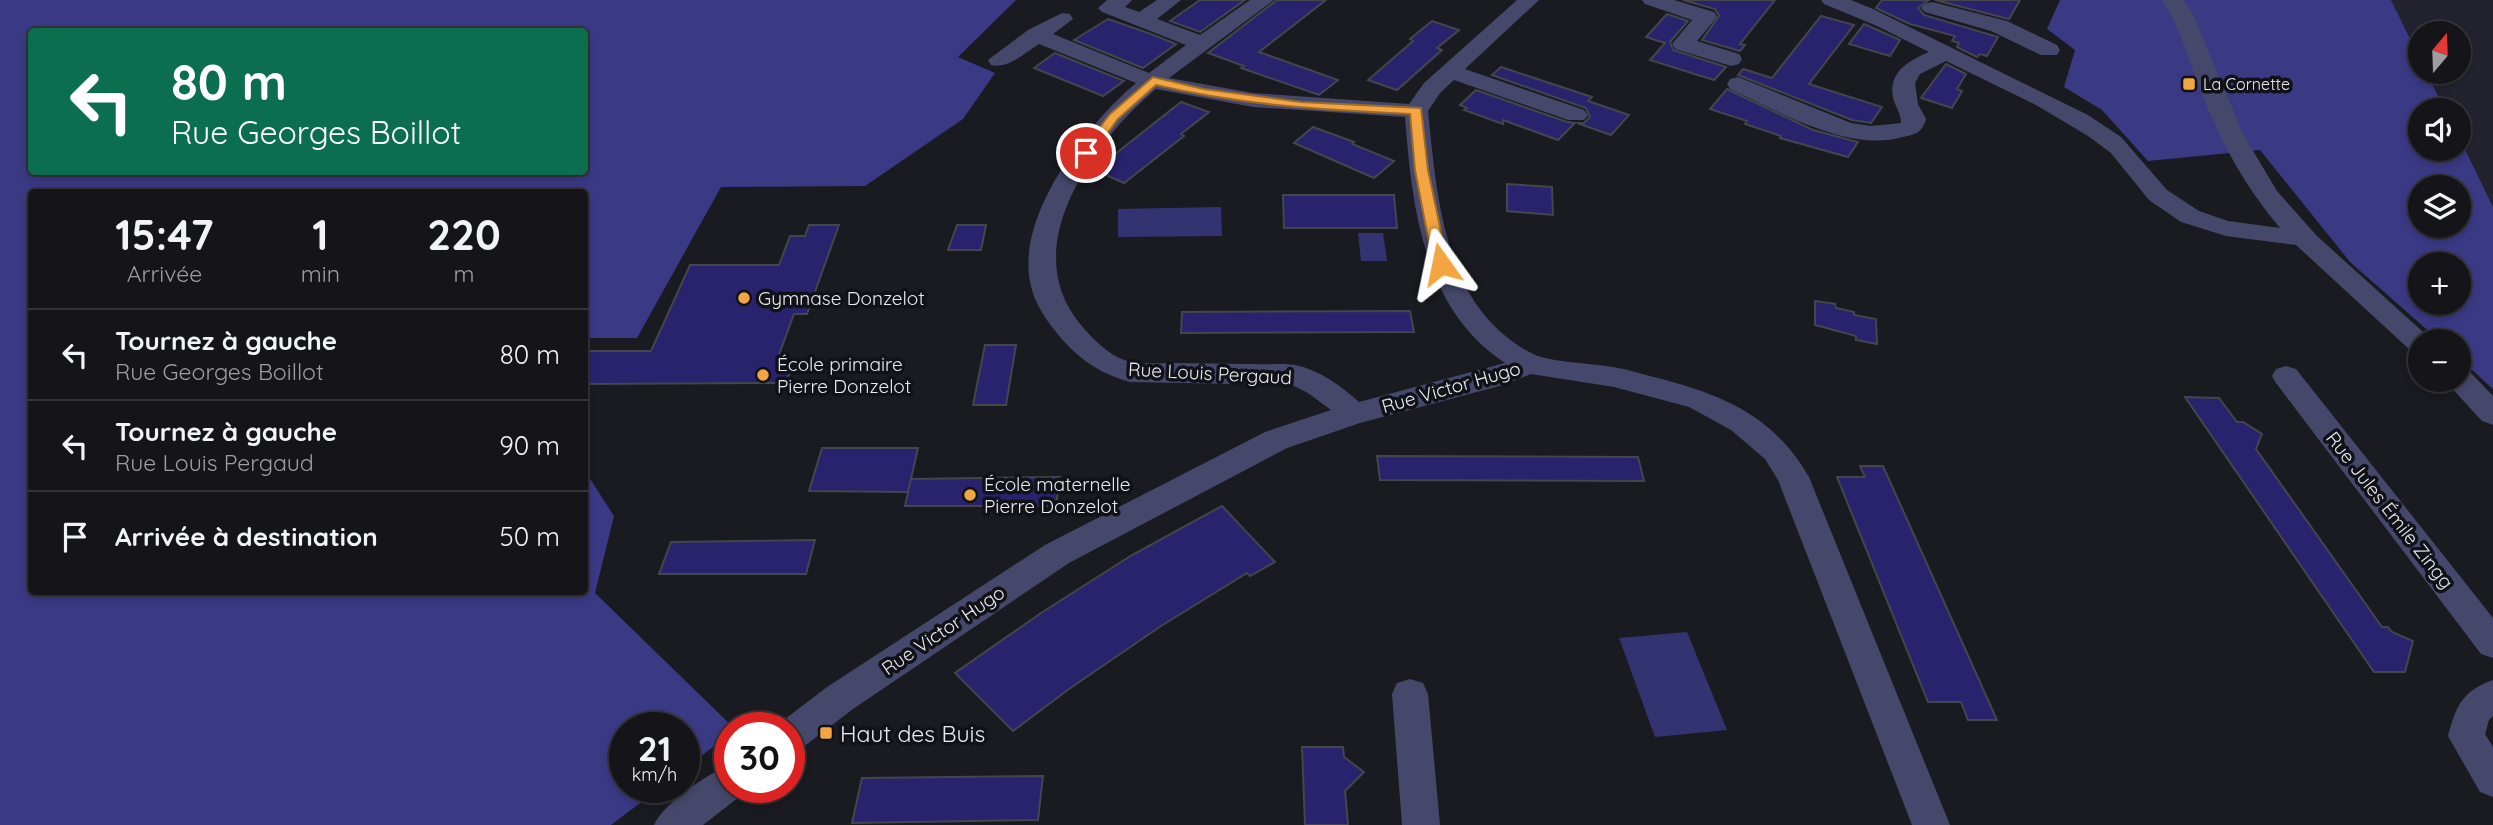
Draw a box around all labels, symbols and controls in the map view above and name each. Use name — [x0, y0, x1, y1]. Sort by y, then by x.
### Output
north arrow — [2408, 21, 2471, 84]
map controls — [2408, 21, 2471, 392]
text: 80 m — [171, 51, 287, 112]
icon: left — [56, 56, 147, 147]
place label: La Cornette — [2203, 74, 2290, 94]
marker: La Cornette — [2181, 76, 2197, 92]
button: sound — [2408, 98, 2471, 161]
text: Rue Georges Boillot — [171, 112, 461, 152]
pin — [1056, 123, 1116, 183]
icon: arrive — [1067, 134, 1105, 172]
button: layers — [2408, 175, 2471, 238]
text: 15:47 — [115, 208, 214, 261]
text: 1 — [312, 208, 329, 261]
text: 220 — [427, 208, 501, 261]
position arrow — [1404, 227, 1478, 301]
button: + — [2408, 252, 2471, 315]
text: Arrivée — [127, 259, 202, 288]
text: min — [301, 259, 340, 288]
text: m — [454, 259, 475, 288]
place label: Gymnase Donzelot — [758, 286, 925, 310]
marker: Gymnase Donzelot — [736, 290, 752, 306]
text: Tournez à gauche — [115, 324, 337, 357]
button: − — [2408, 329, 2471, 392]
icon: left — [56, 336, 94, 374]
text: 80 m — [500, 338, 560, 371]
place label: École primaire Pierre Donzelot — [777, 352, 911, 398]
street label: Rue Victor Hugo — [1379, 356, 1523, 418]
text: Rue Georges Boillot — [115, 357, 324, 386]
street label: Rue Louis Pergaud — [1127, 357, 1293, 389]
marker: École primaire Pierre Donzelot — [755, 367, 771, 383]
text: Tournez à gauche — [115, 415, 337, 448]
street label: Rue Jules Émile Zingg — [2321, 426, 2459, 594]
icon: left — [56, 427, 94, 465]
text: 90 m — [499, 429, 560, 462]
text: Rue Louis Pergaud — [115, 448, 314, 477]
place label: École maternelle Pierre Donzelot — [984, 472, 1130, 518]
marker: École maternelle Pierre Donzelot — [962, 487, 978, 503]
icon: arrive — [56, 518, 94, 556]
text: Arrivée à destination — [115, 520, 378, 553]
text: 50 m — [500, 520, 560, 553]
street label: Rue Victor Hugo — [877, 580, 1009, 680]
speed limit sign: 30 — [714, 712, 805, 803]
place label: Haut des Buis — [840, 719, 985, 748]
marker: Haut des Buis — [818, 725, 834, 741]
text: 21 — [638, 726, 671, 770]
text: km/h — [632, 763, 677, 786]

